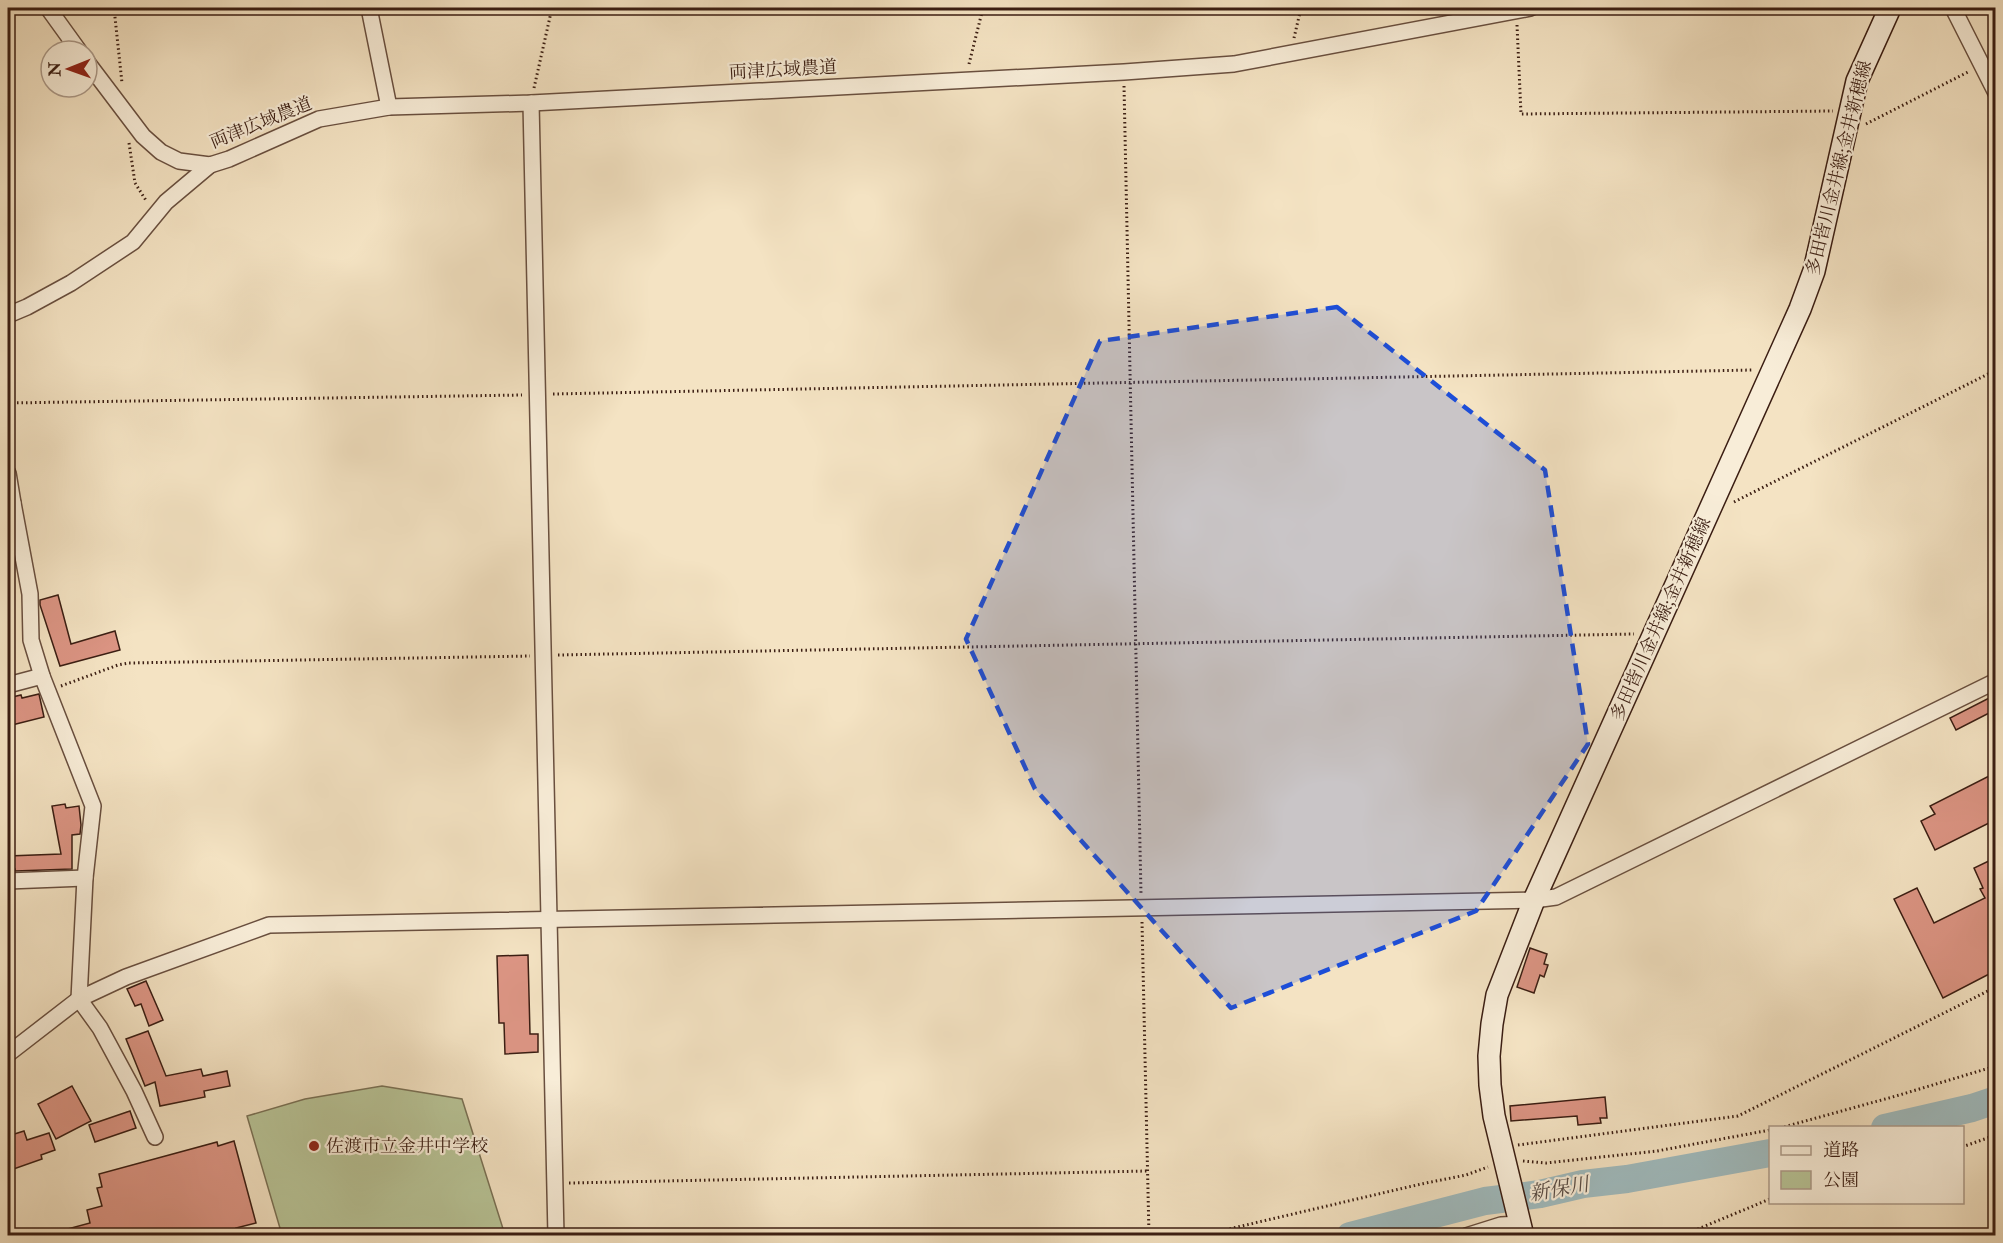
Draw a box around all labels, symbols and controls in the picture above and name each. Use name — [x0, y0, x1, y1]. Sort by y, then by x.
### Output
north arrow — [39, 39, 99, 99]
street label: 両津広域農道 — [728, 56, 838, 84]
street label: 多田皆川金井線;金井新穂線 — [1801, 58, 1877, 278]
text: N — [45, 61, 65, 78]
street label: 両津広域農道 — [207, 92, 315, 154]
street label: 多田皆川金井線;金井新穂線 — [1606, 514, 1716, 724]
legend — [1769, 1126, 1964, 1204]
place label: 佐渡市立金井中学校 — [326, 1135, 488, 1158]
marker: 佐渡市立金井中学校 — [307, 1139, 321, 1153]
text: 道路 — [1823, 1139, 1859, 1162]
text: 公園 — [1823, 1169, 1859, 1192]
water label: 新保川 — [1527, 1171, 1593, 1207]

